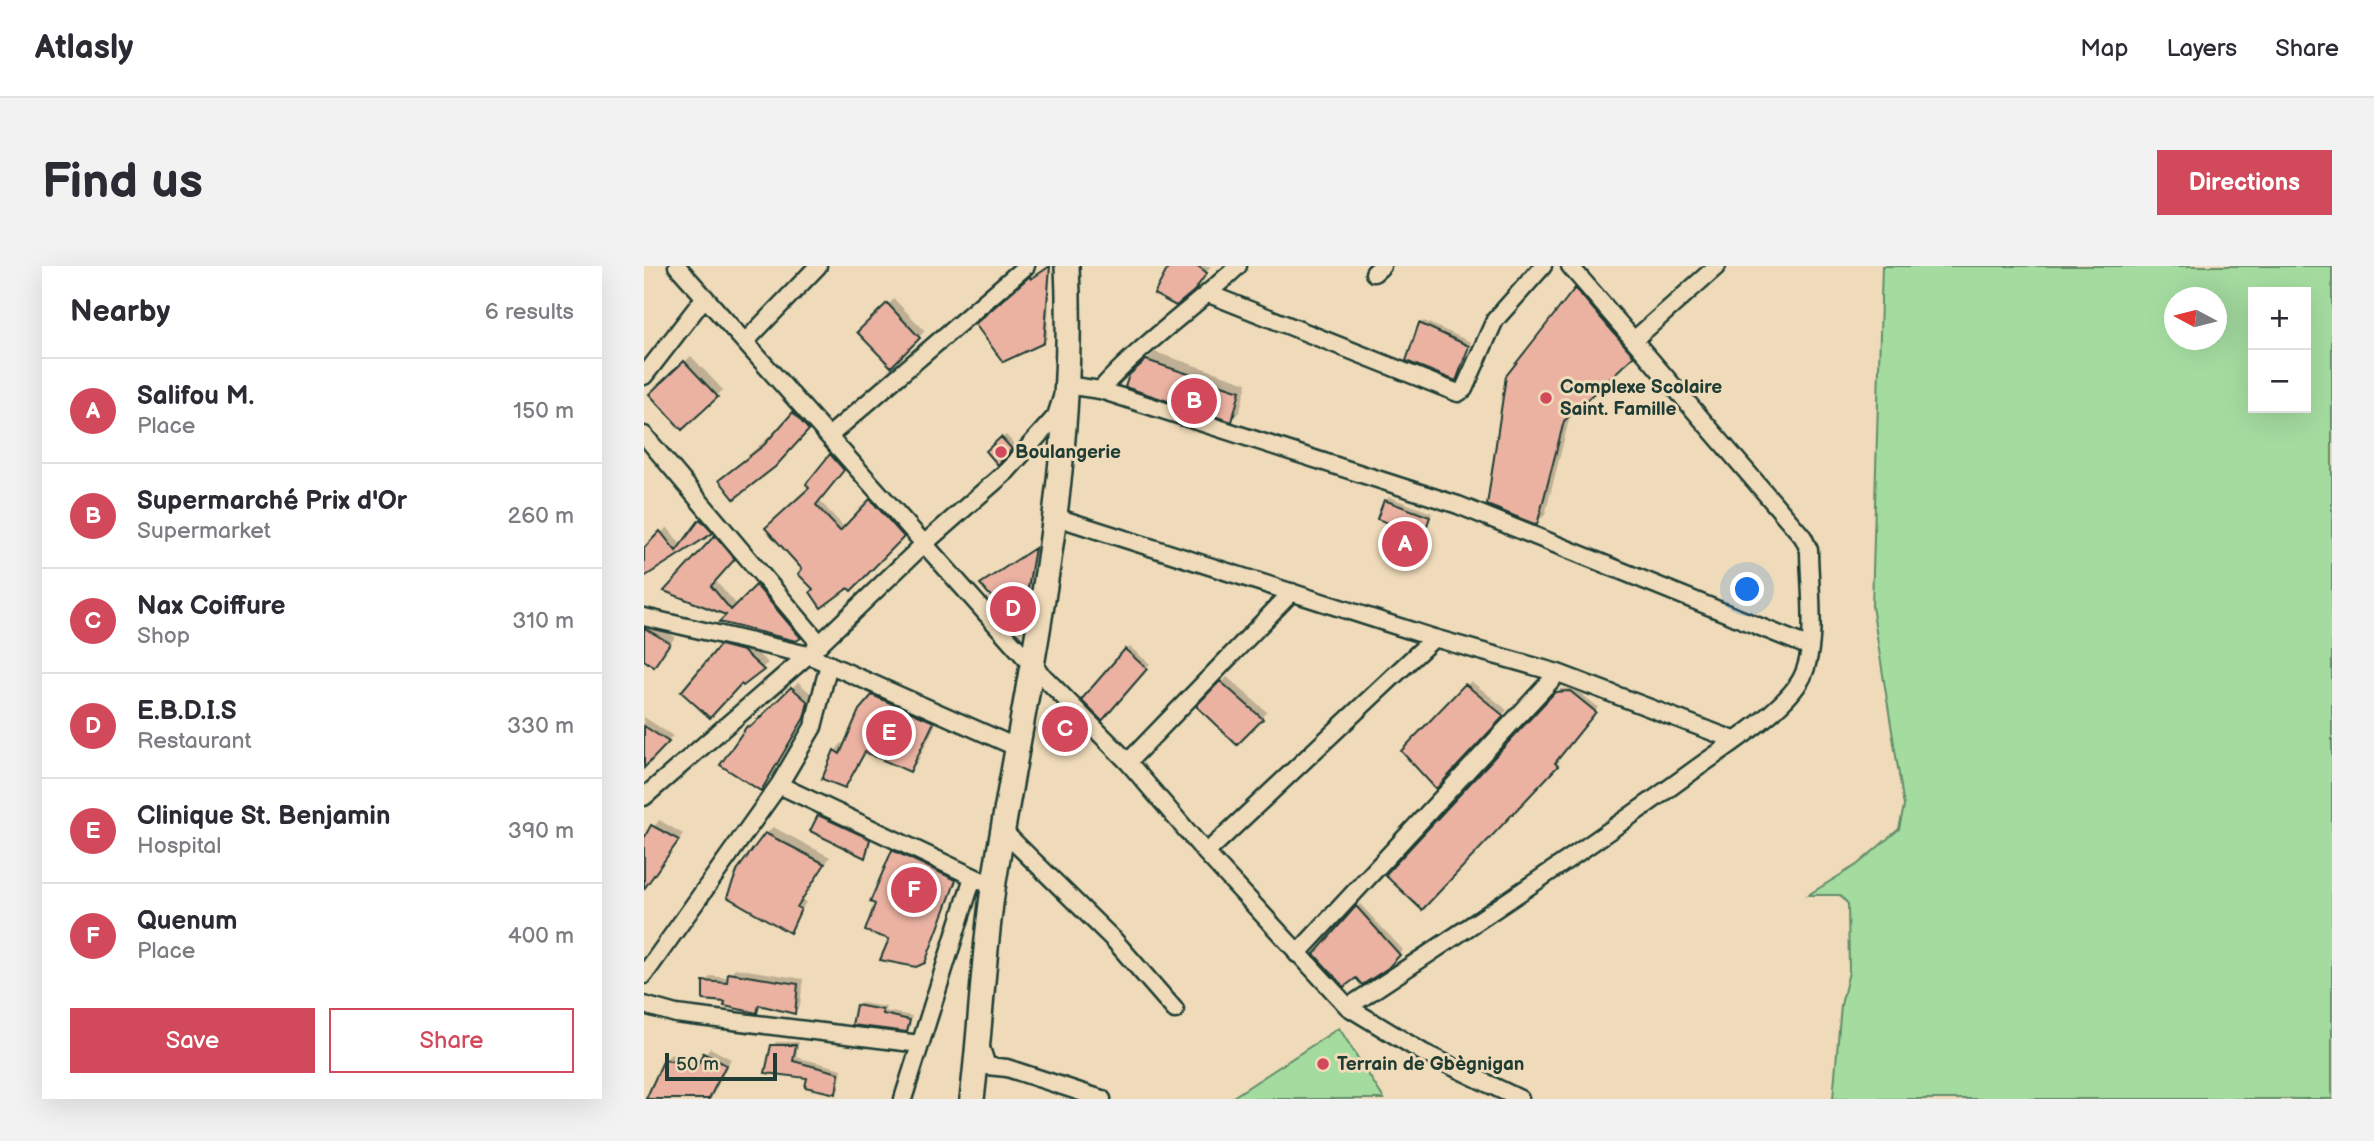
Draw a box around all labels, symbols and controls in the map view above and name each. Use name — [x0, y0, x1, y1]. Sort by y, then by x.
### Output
text: Atlasly — [35, 28, 133, 68]
text: Map — [2080, 34, 2128, 63]
text: Layers — [2166, 34, 2237, 63]
text: Share — [2275, 34, 2339, 63]
button: Directions — [2157, 150, 2332, 215]
text: Find us — [42, 153, 203, 212]
north arrow — [2164, 287, 2227, 350]
map controls — [2248, 287, 2311, 413]
button: + — [2248, 287, 2311, 350]
text: Nearby — [70, 294, 170, 330]
text: 6 results — [485, 298, 574, 326]
button: − — [2248, 350, 2311, 413]
pin: B — [1171, 375, 1217, 427]
place label: Complexe Scolaire Saint. Famille — [1560, 376, 1722, 421]
text: Salifou M. — [137, 381, 254, 412]
marker: Complexe Scolaire Saint. Famille — [1538, 390, 1554, 406]
text: A — [86, 397, 100, 425]
text: 150 m — [513, 397, 574, 425]
text: Place — [137, 412, 195, 440]
place label: Boulangerie — [1015, 441, 1121, 464]
marker: Boulangerie — [993, 444, 1009, 460]
text: Supermarché Prix d'Or — [137, 486, 407, 517]
text: B — [85, 502, 101, 530]
text: 260 m — [508, 502, 574, 530]
text: Supermarket — [137, 517, 271, 545]
pin: A — [1382, 518, 1428, 570]
your location — [1730, 572, 1764, 606]
pin: D — [990, 583, 1036, 635]
text: Nax Coiffure — [137, 591, 285, 622]
text: C — [85, 607, 101, 635]
text: 310 m — [512, 607, 574, 635]
text: Shop — [137, 622, 190, 650]
text: E.B.D.I.S — [137, 696, 237, 727]
pin: C — [1042, 703, 1088, 755]
pin: E — [866, 707, 912, 759]
text: D — [85, 712, 101, 740]
text: 330 m — [507, 712, 574, 740]
text: Restaurant — [137, 727, 251, 755]
text: Clinique St. Benjamin — [137, 801, 390, 832]
text: E — [86, 817, 100, 845]
text: 390 m — [508, 817, 574, 845]
text: Hospital — [137, 832, 222, 860]
pin: F — [891, 864, 937, 916]
text: Quenum — [137, 906, 237, 937]
text: F — [86, 922, 100, 950]
text: 400 m — [508, 922, 574, 950]
text: Place — [137, 937, 195, 965]
button: Save — [70, 1008, 315, 1073]
button: Share — [329, 1008, 574, 1073]
scale bar — [665, 1050, 777, 1082]
text: 50 m — [676, 1053, 719, 1076]
place label: Terrain de Gbègnigan — [1337, 1053, 1524, 1076]
marker: Terrain de Gbègnigan — [1315, 1056, 1331, 1072]

